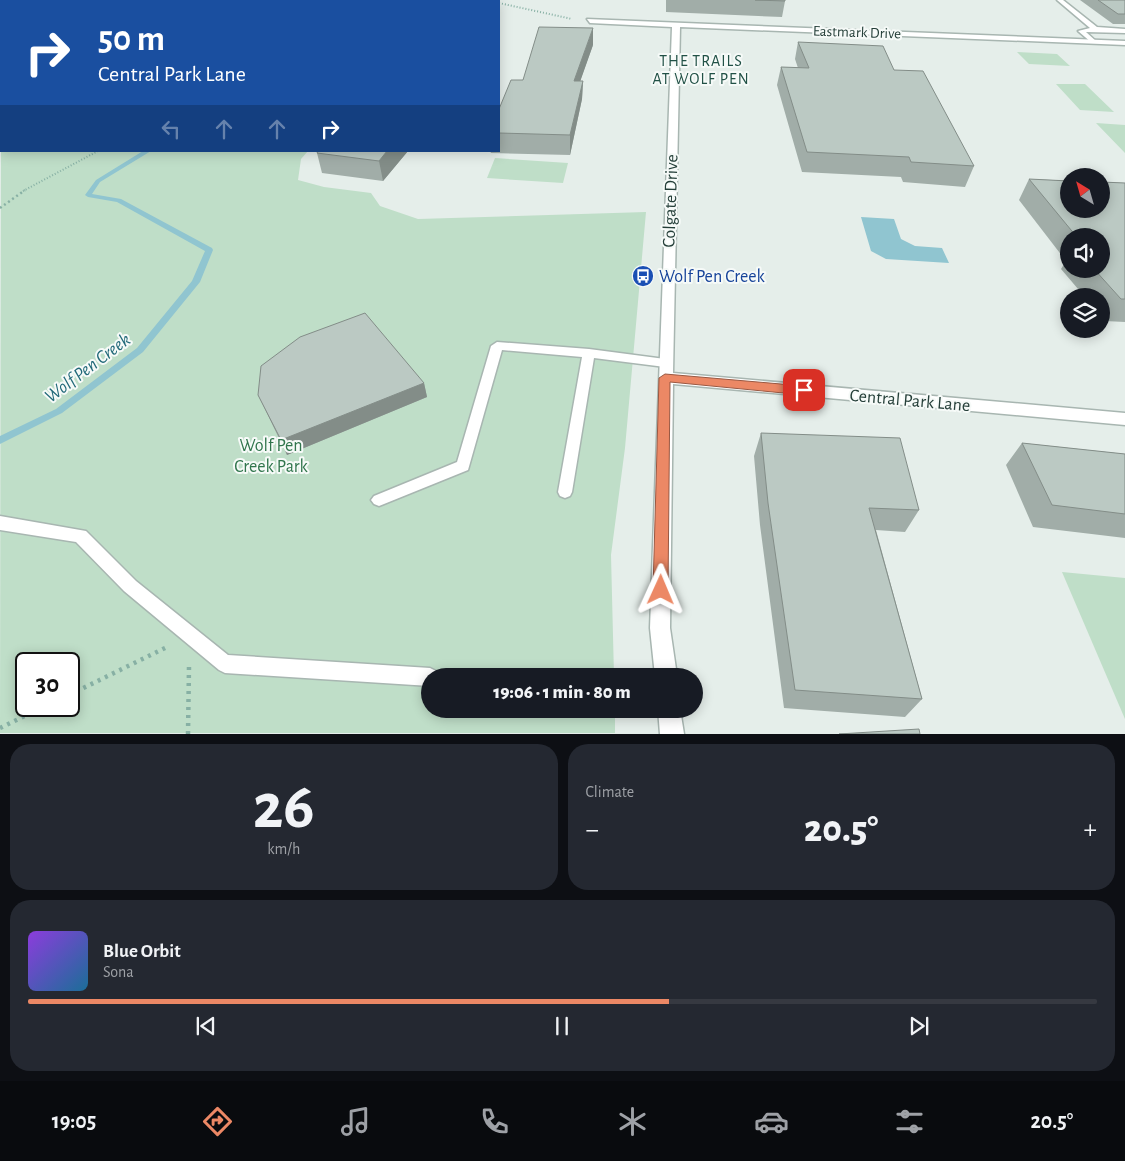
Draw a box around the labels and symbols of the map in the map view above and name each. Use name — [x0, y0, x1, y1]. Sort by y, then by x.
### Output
street label: Eastmark Drive — [813, 23, 901, 42]
district label: THE TRAILS AT WOLF PEN — [652, 53, 750, 87]
street label: Colgate Drive — [660, 154, 682, 248]
north arrow — [1060, 168, 1110, 218]
bus stop icon: Wolf Pen Creek — [631, 264, 655, 288]
place label: Wolf Pen Creek — [659, 268, 766, 286]
water label: Wolf Pen Creek — [42, 330, 134, 406]
pin — [783, 369, 825, 411]
street label: Central Park Lane — [849, 387, 971, 415]
park label: Wolf Pen Creek Park — [234, 437, 309, 476]
position arrow — [634, 563, 686, 615]
speed limit sign: 30 — [15, 652, 80, 717]

